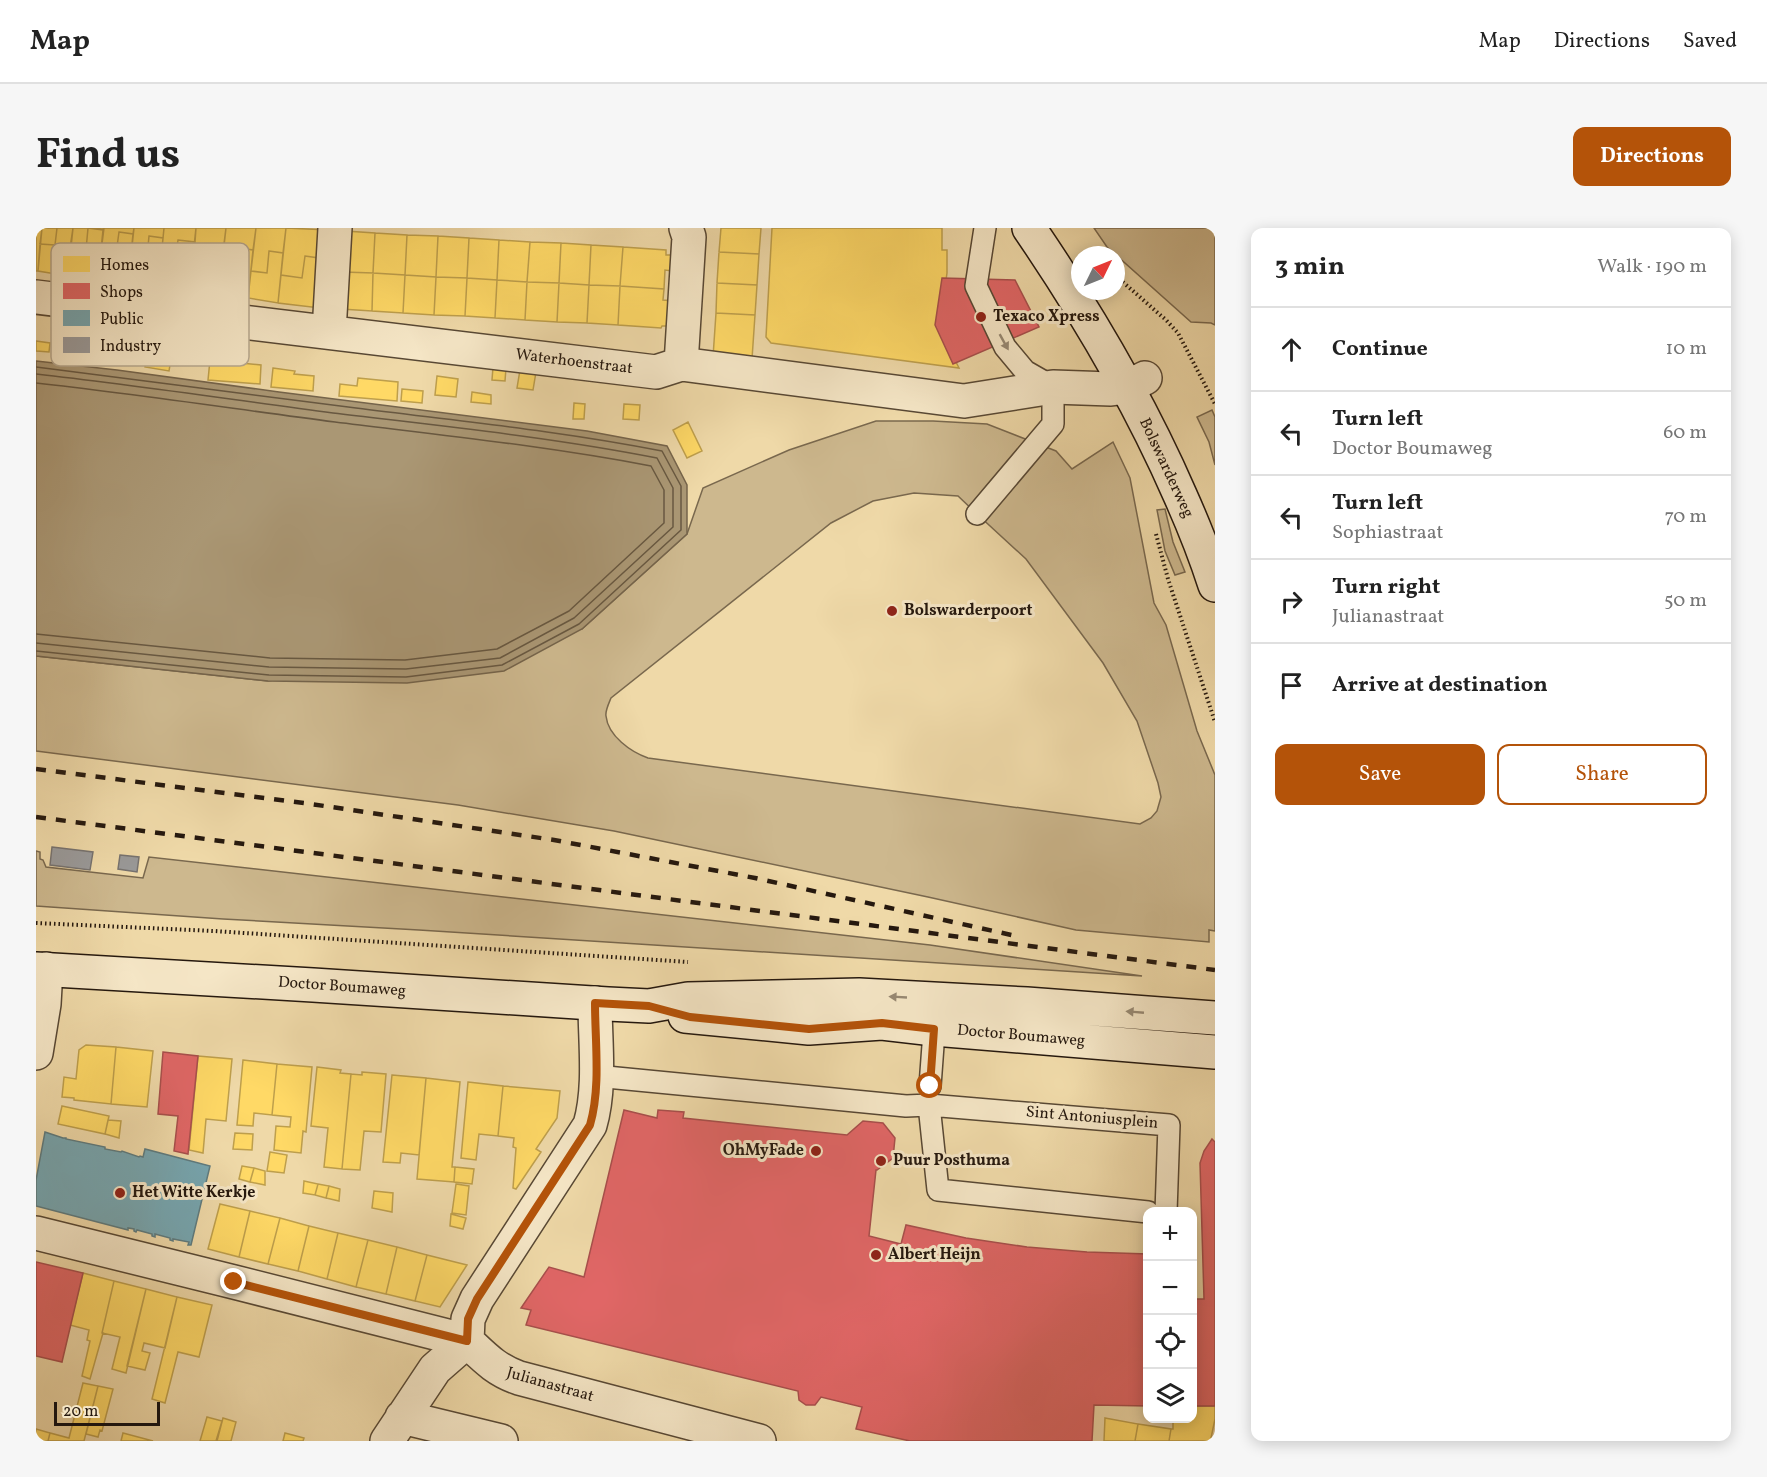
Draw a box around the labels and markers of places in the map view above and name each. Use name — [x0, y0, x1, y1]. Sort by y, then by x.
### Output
place label: Texaco Xpress — [993, 306, 1100, 328]
marker: Texaco Xpress — [974, 310, 988, 324]
place label: Bolswarderpoort — [904, 600, 1032, 622]
marker: Bolswarderpoort — [885, 604, 899, 618]
place label: OhMyFade — [723, 1140, 804, 1162]
marker: OhMyFade — [809, 1144, 823, 1158]
place label: Puur Posthuma — [893, 1150, 1010, 1172]
marker: Puur Posthuma — [874, 1154, 888, 1168]
place label: Het Witte Kerkje — [132, 1182, 256, 1204]
marker: Het Witte Kerkje — [113, 1186, 127, 1200]
place label: Albert Heijn — [888, 1244, 981, 1266]
marker: Albert Heijn — [869, 1248, 883, 1262]

